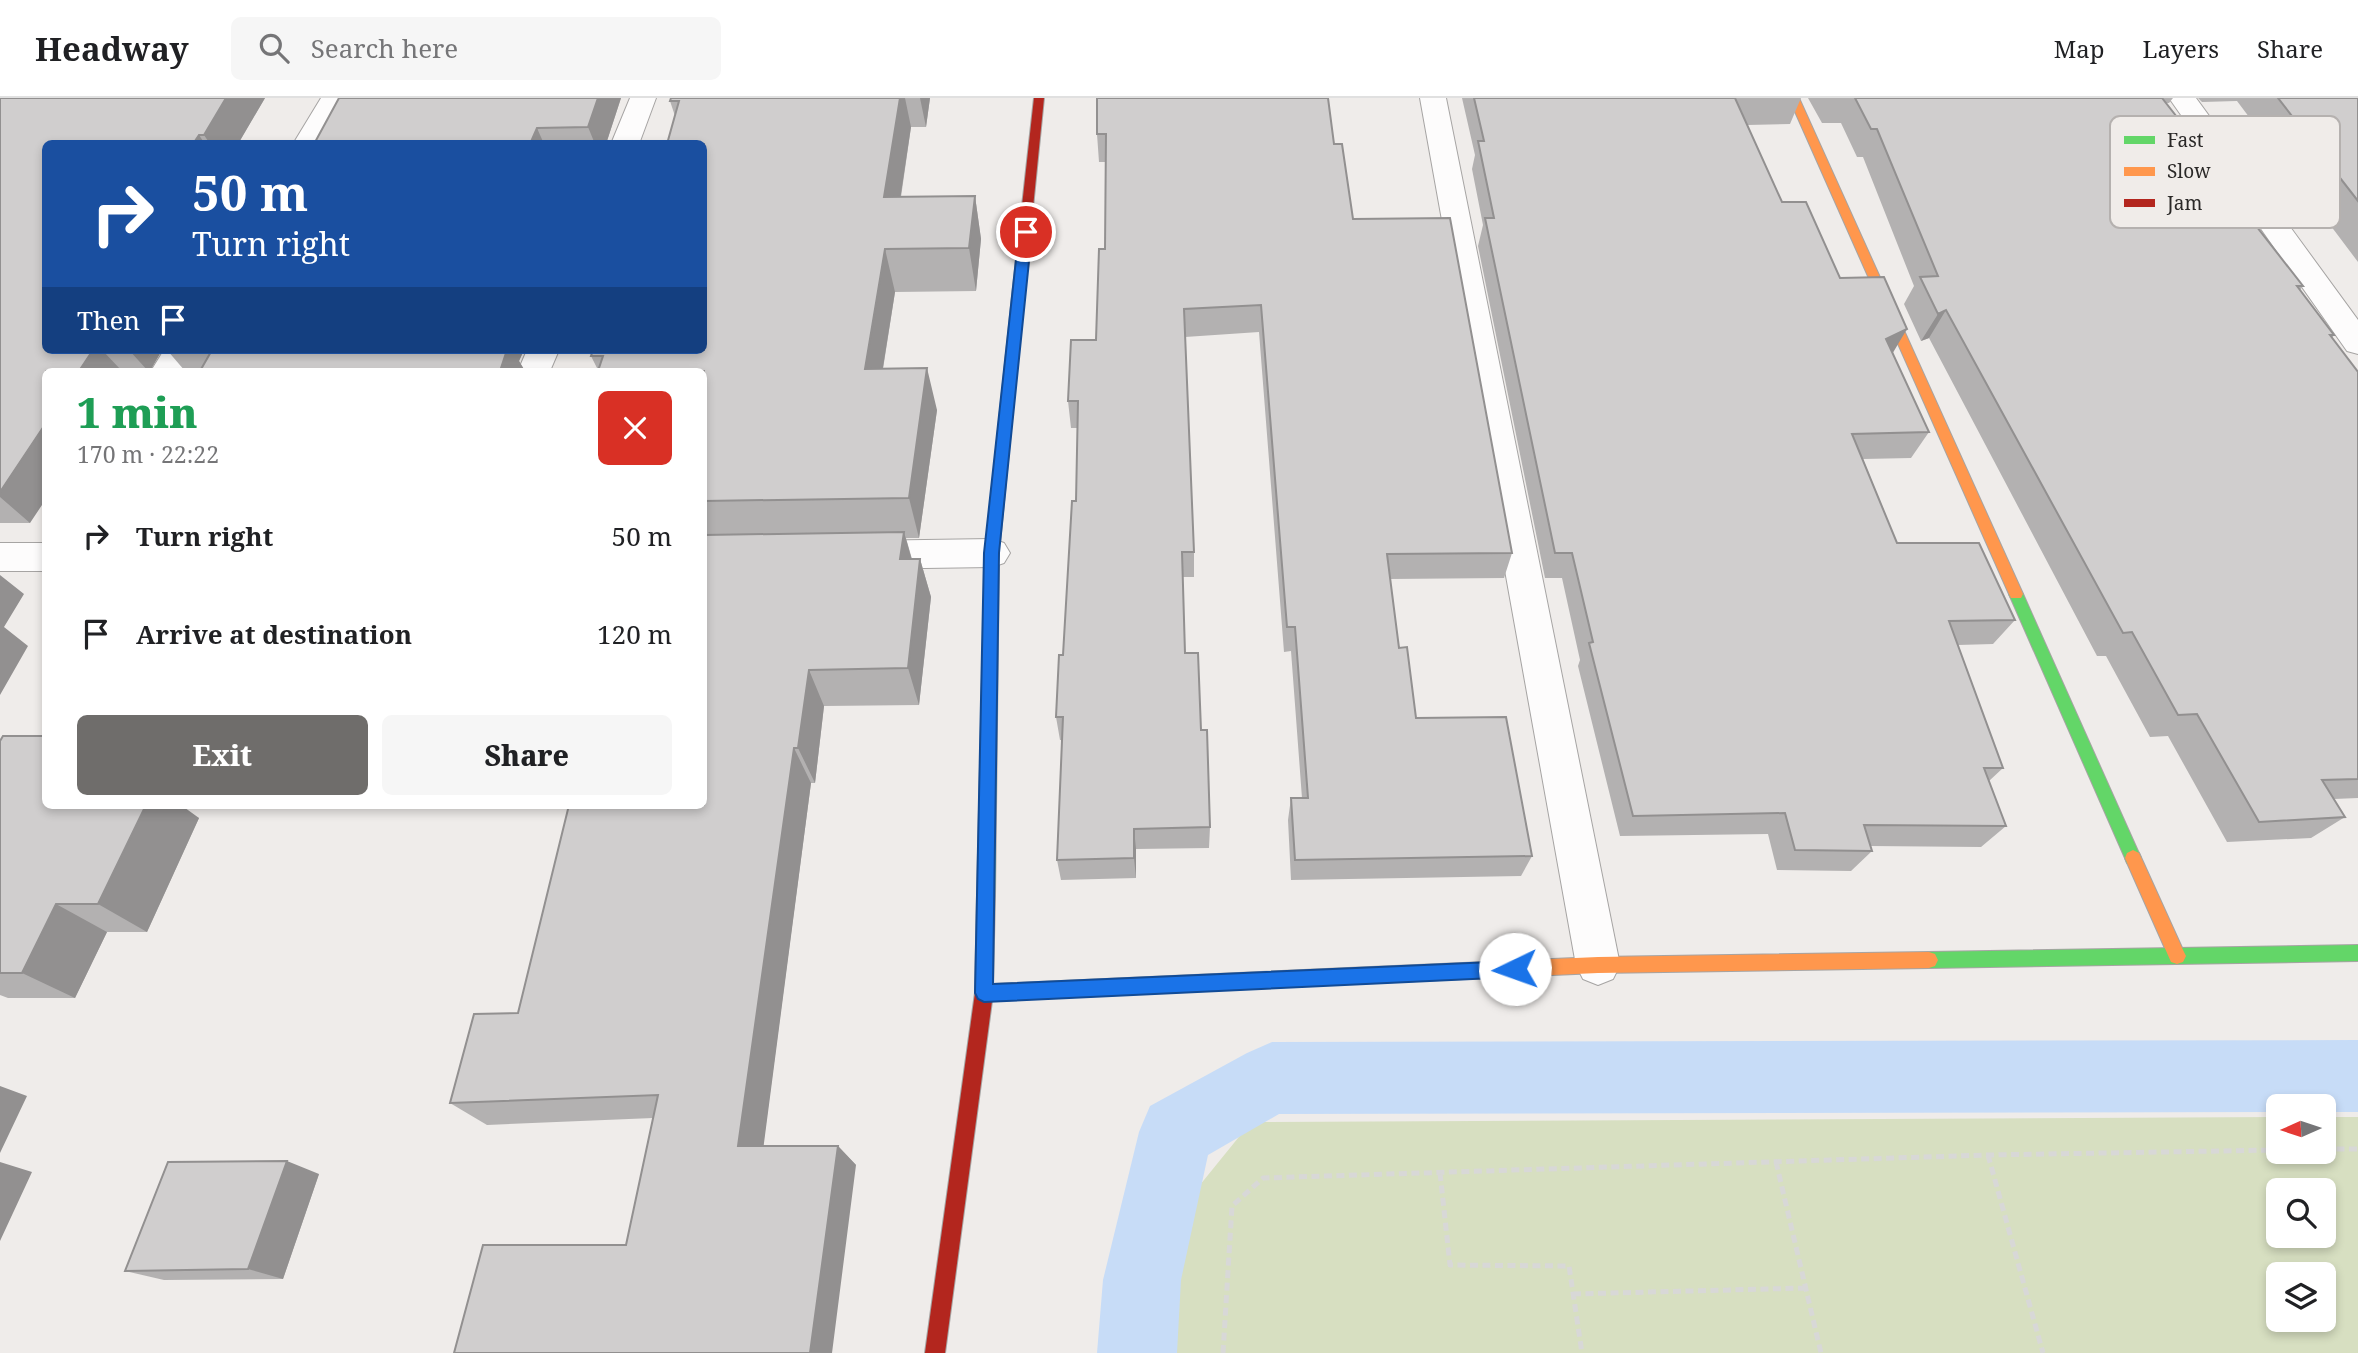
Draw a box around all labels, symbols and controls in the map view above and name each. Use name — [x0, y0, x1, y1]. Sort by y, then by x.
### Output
search box — [231, 17, 721, 80]
text: Headway — [35, 26, 189, 71]
icon: search — [255, 29, 293, 67]
text: Search here — [311, 30, 458, 66]
text: Map — [2054, 32, 2105, 65]
text: Layers — [2143, 32, 2219, 65]
text: Share — [2257, 32, 2323, 65]
legend — [2110, 116, 2340, 228]
text: Fast — [2167, 127, 2204, 153]
text: Slow — [2167, 158, 2211, 184]
text: 50 m — [192, 159, 308, 225]
icon: right — [77, 168, 168, 259]
text: Jam — [2166, 190, 2202, 216]
pin — [996, 202, 1056, 262]
icon: arrive — [1007, 213, 1045, 251]
text: Turn right — [192, 222, 350, 265]
icon: arrive — [154, 301, 192, 339]
text: Then — [77, 302, 140, 338]
text: 1 min — [77, 383, 198, 440]
button: close — [598, 391, 672, 465]
text: 170 m · 22:22 — [77, 438, 219, 470]
icon: right — [77, 517, 115, 555]
text: Turn right — [136, 518, 273, 554]
text: 50 m — [612, 518, 672, 554]
icon: arrive — [77, 615, 115, 653]
text: Arrive at destination — [136, 616, 412, 652]
text: 120 m — [597, 616, 672, 652]
button: Exit — [77, 715, 368, 795]
button: Share — [382, 715, 672, 795]
position arrow — [1478, 932, 1552, 1006]
north arrow — [2266, 1094, 2336, 1164]
map controls — [2266, 1094, 2336, 1332]
button: search — [2266, 1178, 2336, 1248]
button: layers — [2266, 1262, 2336, 1332]

